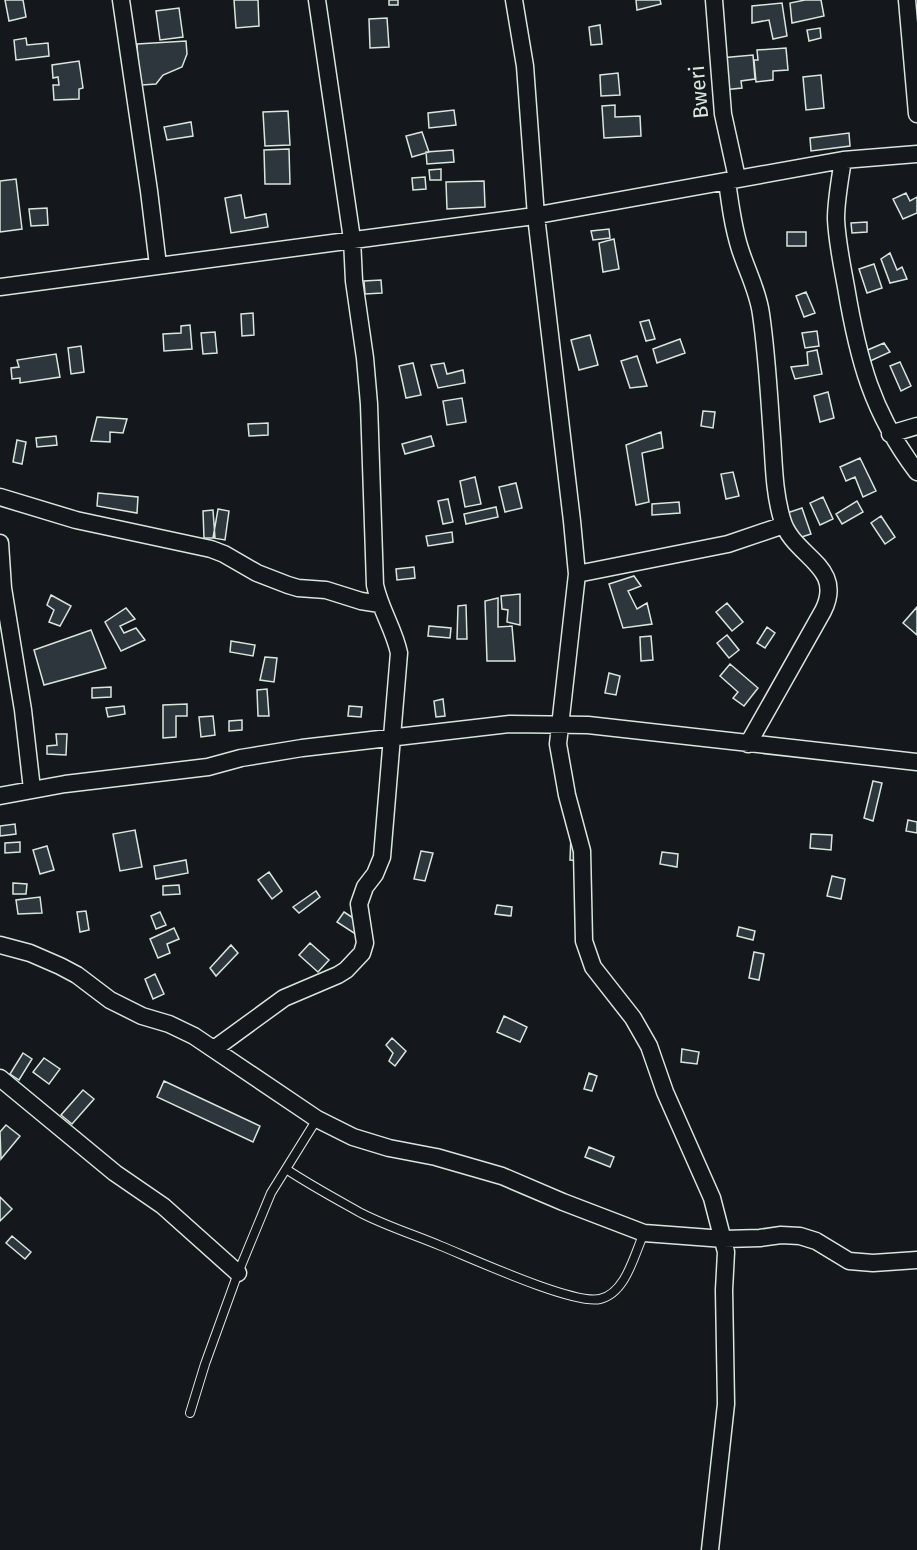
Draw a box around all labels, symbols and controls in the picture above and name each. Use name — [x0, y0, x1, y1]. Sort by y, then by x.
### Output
street label: Bweri — [684, 64, 714, 120]

